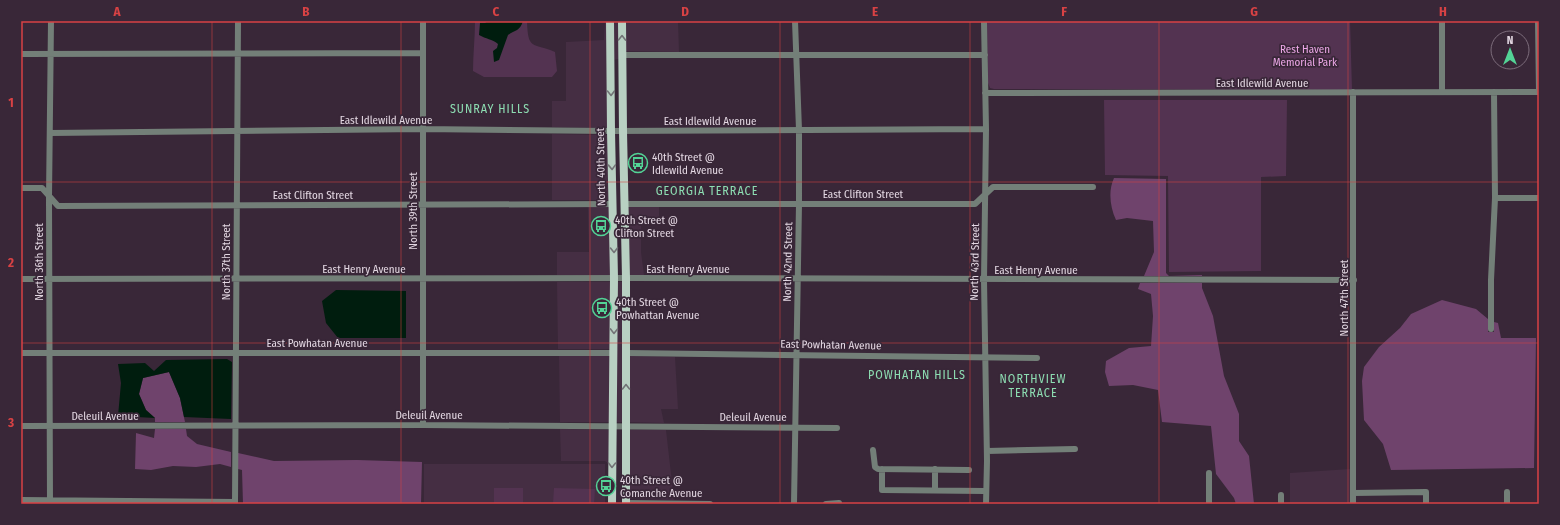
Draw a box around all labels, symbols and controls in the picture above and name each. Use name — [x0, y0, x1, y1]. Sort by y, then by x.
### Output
text: A — [112, 4, 121, 19]
text: B — [302, 4, 310, 19]
text: C — [493, 4, 500, 19]
text: D — [681, 4, 689, 19]
text: E — [872, 4, 878, 19]
text: F — [1061, 4, 1067, 19]
text: G — [1250, 4, 1258, 19]
text: H — [1439, 4, 1447, 19]
north arrow — [1490, 30, 1530, 70]
text: N — [1507, 34, 1513, 47]
one-way arrow — [618, 35, 626, 41]
park label: Rest Haven Memorial Park — [1273, 43, 1338, 69]
street label: East Idlewild Avenue — [1216, 77, 1308, 90]
one-way arrow — [606, 90, 615, 96]
text: 1 — [8, 95, 14, 110]
district label: SUNRAY HILLS — [450, 102, 530, 116]
street label: East Idlewild Avenue — [340, 114, 432, 127]
street label: East Idlewild Avenue — [664, 115, 756, 128]
street label: North 40th Street — [594, 127, 608, 206]
place label: 40th Street @ Idlewild Avenue — [652, 151, 723, 177]
bus stop icon: 40th Street @ Idlewild Avenue — [627, 152, 649, 174]
one-way arrow — [608, 164, 616, 170]
street label: North 39th Street — [407, 172, 420, 250]
district label: GEORGIA TERRACE — [656, 184, 758, 198]
street label: East Clifton Street — [823, 188, 904, 201]
street label: East Clifton Street — [273, 189, 354, 202]
place label: 40th Street @ Clifton Street — [615, 214, 678, 240]
bus stop icon: 40th Street @ Clifton Street — [590, 215, 612, 237]
street label: North 42nd Street — [781, 222, 795, 302]
street label: North 36th Street — [33, 223, 46, 301]
street label: North 37th Street — [220, 223, 233, 300]
street label: North 43rd Street — [968, 223, 982, 301]
one-way arrow — [610, 247, 618, 253]
text: 2 — [7, 255, 14, 270]
street label: North 47th Street — [1338, 259, 1351, 336]
street label: East Henry Avenue — [322, 263, 406, 276]
street label: East Henry Avenue — [646, 263, 730, 276]
street label: East Henry Avenue — [994, 264, 1078, 277]
place label: 40th Street @ Powhattan Avenue — [616, 296, 700, 322]
bus stop icon: 40th Street @ Powhattan Avenue — [591, 297, 613, 319]
one-way arrow — [610, 328, 618, 334]
street label: East Powhatan Avenue — [266, 337, 368, 350]
street label: East Powhatan Avenue — [780, 338, 882, 352]
district label: POWHATAN HILLS — [868, 368, 966, 382]
district label: NORTHVIEW TERRACE — [1000, 372, 1066, 400]
one-way arrow — [622, 384, 630, 390]
street label: Deleuil Avenue — [395, 409, 463, 422]
street label: Deleuil Avenue — [71, 410, 139, 423]
street label: Deleuil Avenue — [719, 411, 787, 424]
text: 3 — [7, 415, 14, 430]
one-way arrow — [608, 462, 616, 468]
place label: 40th Street @ Comanche Avenue — [620, 474, 702, 500]
bus stop icon: 40th Street @ Comanche Avenue — [595, 475, 617, 497]

